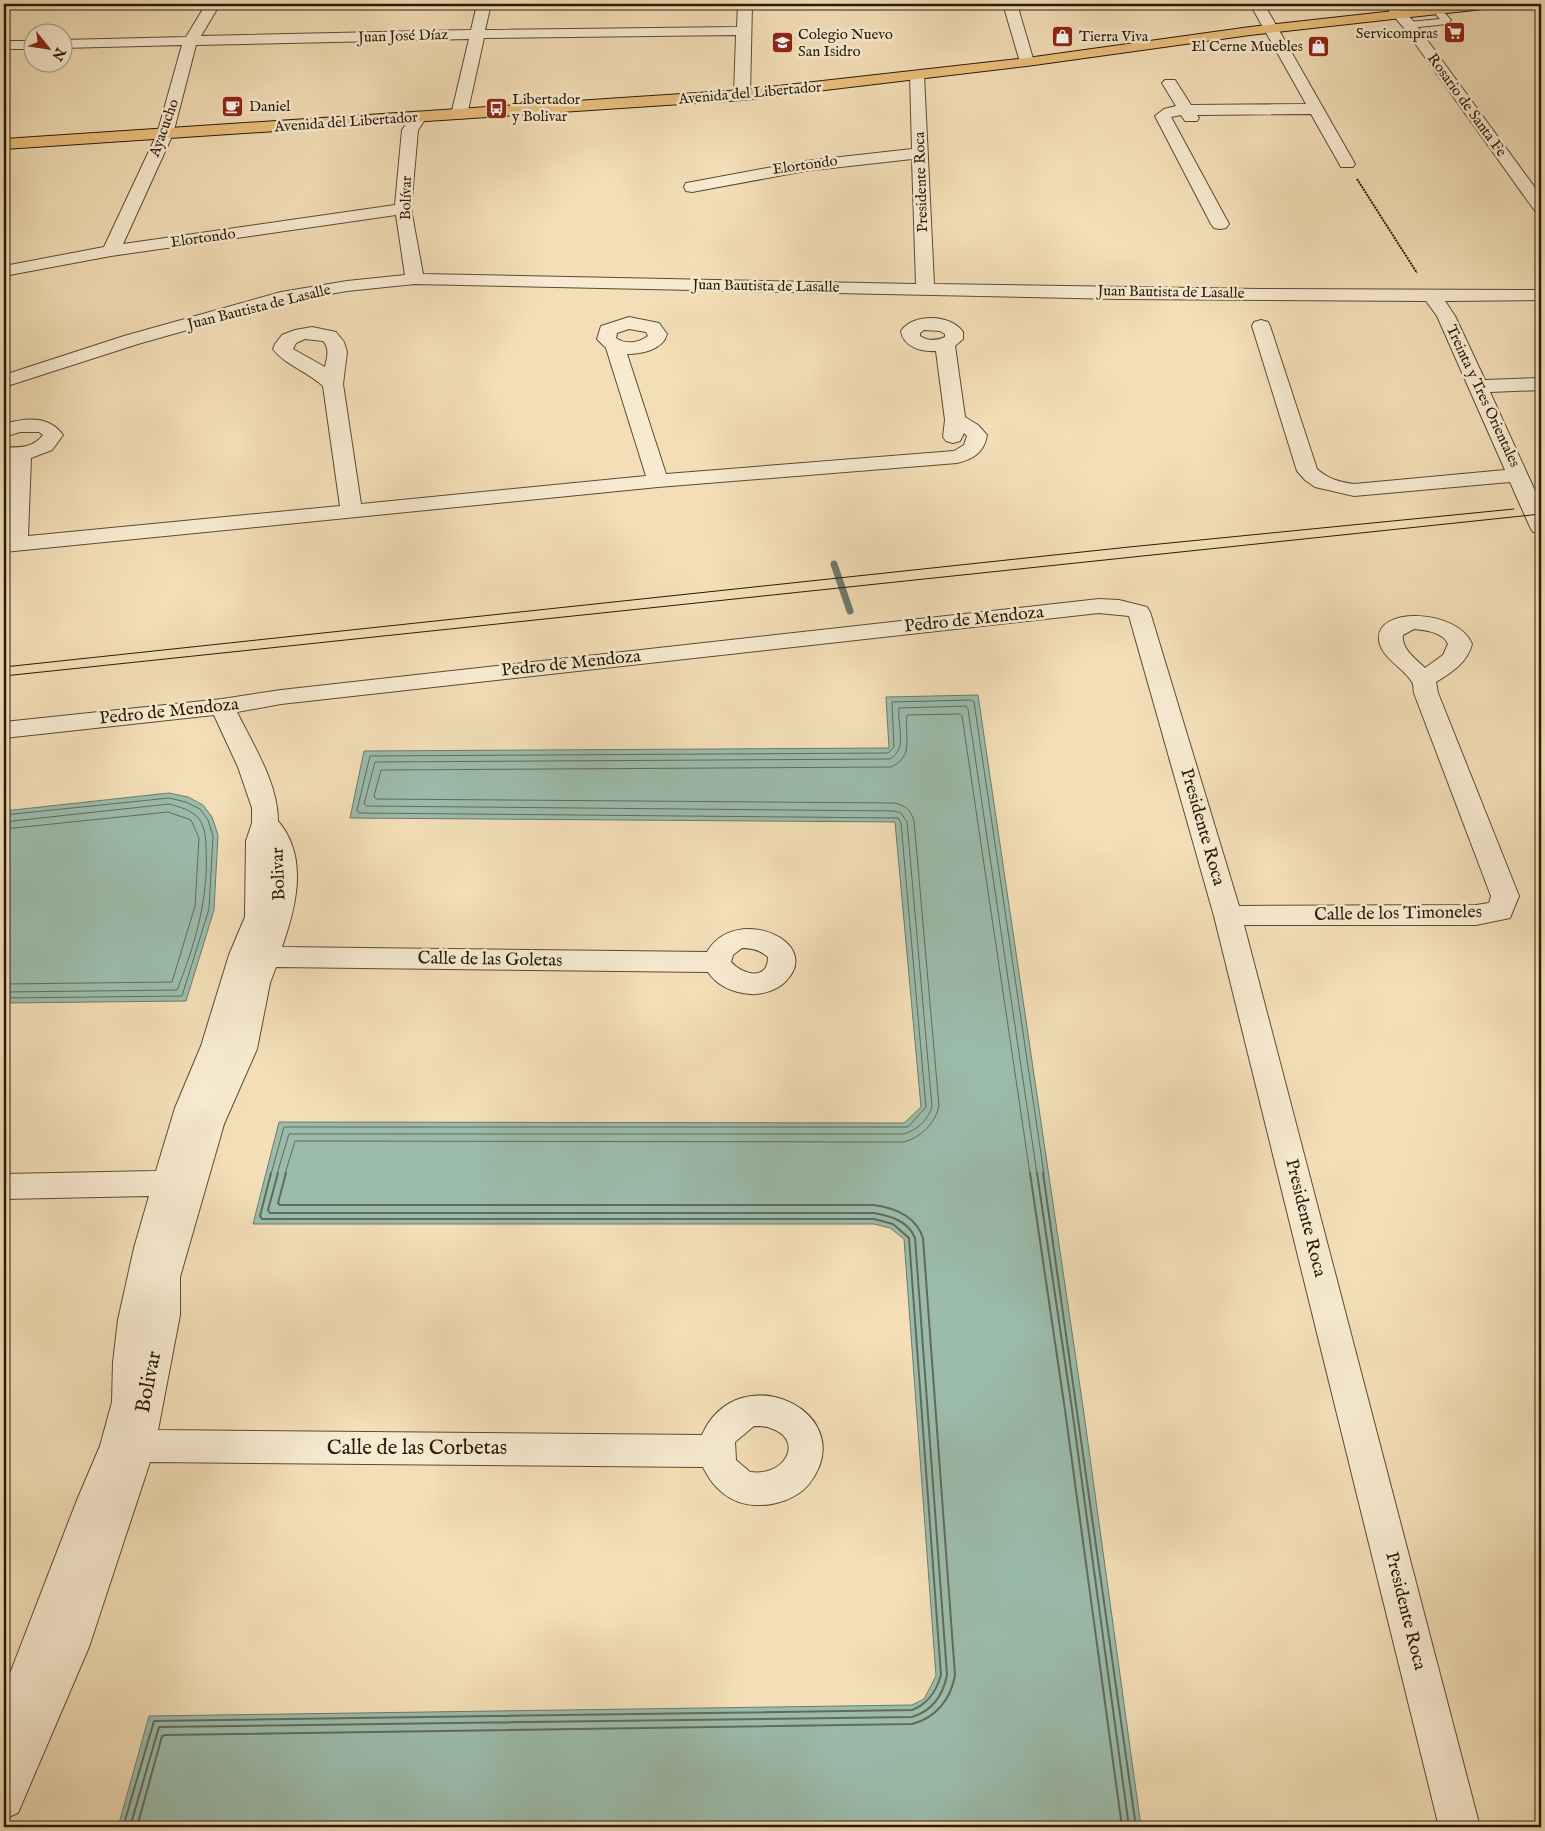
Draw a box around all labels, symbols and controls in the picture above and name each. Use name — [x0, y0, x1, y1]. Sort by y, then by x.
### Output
supermarket icon: Servicompras — [1442, 21, 1466, 45]
north arrow — [22, 22, 72, 72]
shop icon: Tierra Viva — [1051, 24, 1075, 48]
place label: Servicompras — [1356, 24, 1438, 43]
street label: Juan José Díaz — [356, 25, 448, 47]
place label: Colegio Nuevo San Isidro — [798, 25, 893, 61]
place label: Tierra Viva — [1079, 27, 1149, 46]
school or university icon: Colegio Nuevo San Isidro — [770, 31, 794, 55]
shop icon: El Cerne Muebles — [1307, 34, 1331, 58]
place label: El Cerne Muebles — [1191, 37, 1303, 56]
text: N — [48, 43, 70, 64]
street label: Rosario de Santa Fe — [1423, 49, 1511, 161]
street label: Avenida del Libertador — [677, 77, 823, 109]
place label: Libertador y Bolivar — [511, 90, 581, 126]
cafe icon: Daniel — [221, 94, 245, 118]
street label: Ayacucho — [144, 96, 183, 160]
bus stop icon: Libertador y Bolivar — [484, 96, 508, 120]
place label: Daniel — [249, 97, 291, 116]
street label: Avenida del Libertador — [273, 107, 419, 137]
street label: Presidente Roca — [910, 131, 932, 233]
street label: Elortondo — [771, 151, 839, 179]
street label: Bolívar — [396, 175, 416, 220]
street label: Elortondo — [169, 224, 237, 252]
street label: Juan Bautista de Lasalle — [690, 275, 840, 297]
street label: Juan Bautista de Lasalle — [184, 280, 333, 334]
street label: Juan Bautista de Lasalle — [1095, 281, 1245, 303]
street label: Treinta y Tres Orientales — [1442, 322, 1524, 470]
street label: Pedro de Mendoza — [903, 601, 1045, 639]
street label: Pedro de Mendoza — [500, 645, 642, 683]
street label: Pedro de Mendoza — [98, 693, 240, 731]
street label: Presidente Roca — [1174, 766, 1230, 888]
street label: Bolivar — [267, 846, 291, 901]
street label: Calle de los Timoneles — [1314, 901, 1482, 927]
street label: Calle de las Goletas — [417, 947, 563, 973]
street label: Presidente Roca — [1279, 1157, 1331, 1280]
street label: Bolivar — [130, 1349, 168, 1415]
street label: Calle de las Corbetas — [327, 1435, 507, 1462]
street label: Presidente Roca — [1379, 1550, 1431, 1673]

